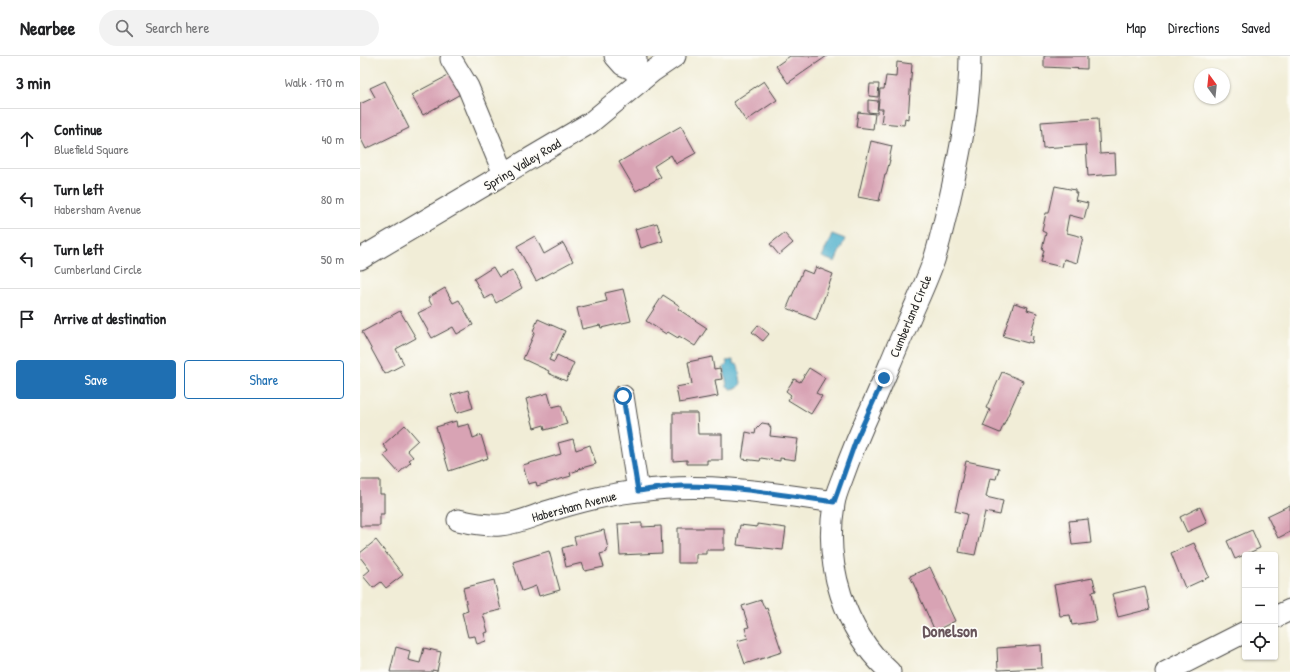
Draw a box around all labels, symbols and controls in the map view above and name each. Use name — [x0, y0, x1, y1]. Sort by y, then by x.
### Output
search box — [99, 10, 379, 46]
text: Nearbee — [20, 15, 75, 41]
icon: search — [113, 17, 135, 39]
text: Search here — [145, 17, 210, 38]
text: Map — [1126, 18, 1146, 37]
text: Directions — [1168, 18, 1219, 37]
text: Saved — [1241, 18, 1270, 37]
north arrow — [1194, 68, 1230, 104]
text: 3 min — [16, 71, 51, 94]
text: Walk · 170 m — [285, 73, 344, 91]
text: Continue — [54, 119, 102, 140]
icon: ahead — [16, 128, 38, 150]
text: 40 m — [321, 130, 344, 148]
street label: Spring Valley Road — [480, 134, 564, 194]
text: Bluefield Square — [54, 140, 129, 158]
text: Turn left — [54, 179, 104, 200]
icon: left — [16, 188, 38, 210]
text: 80 m — [321, 190, 344, 208]
text: Habersham Avenue — [54, 200, 141, 218]
text: Turn left — [54, 239, 104, 260]
icon: left — [16, 248, 38, 270]
text: 50 m — [321, 250, 344, 268]
text: Cumberland Circle — [54, 260, 142, 278]
street label: Cumberland Circle — [885, 272, 935, 360]
icon: arrive — [16, 308, 38, 330]
text: Arrive at destination — [54, 308, 166, 329]
button: Save — [16, 360, 176, 399]
button: Share — [184, 360, 344, 399]
route end — [875, 369, 893, 387]
route start — [614, 387, 632, 405]
street label: Habersham Avenue — [530, 486, 618, 526]
map controls — [1242, 552, 1278, 660]
button: + — [1242, 552, 1278, 588]
button: − — [1242, 588, 1278, 624]
district label: Donelson — [923, 619, 978, 642]
button: locate — [1242, 624, 1278, 660]

